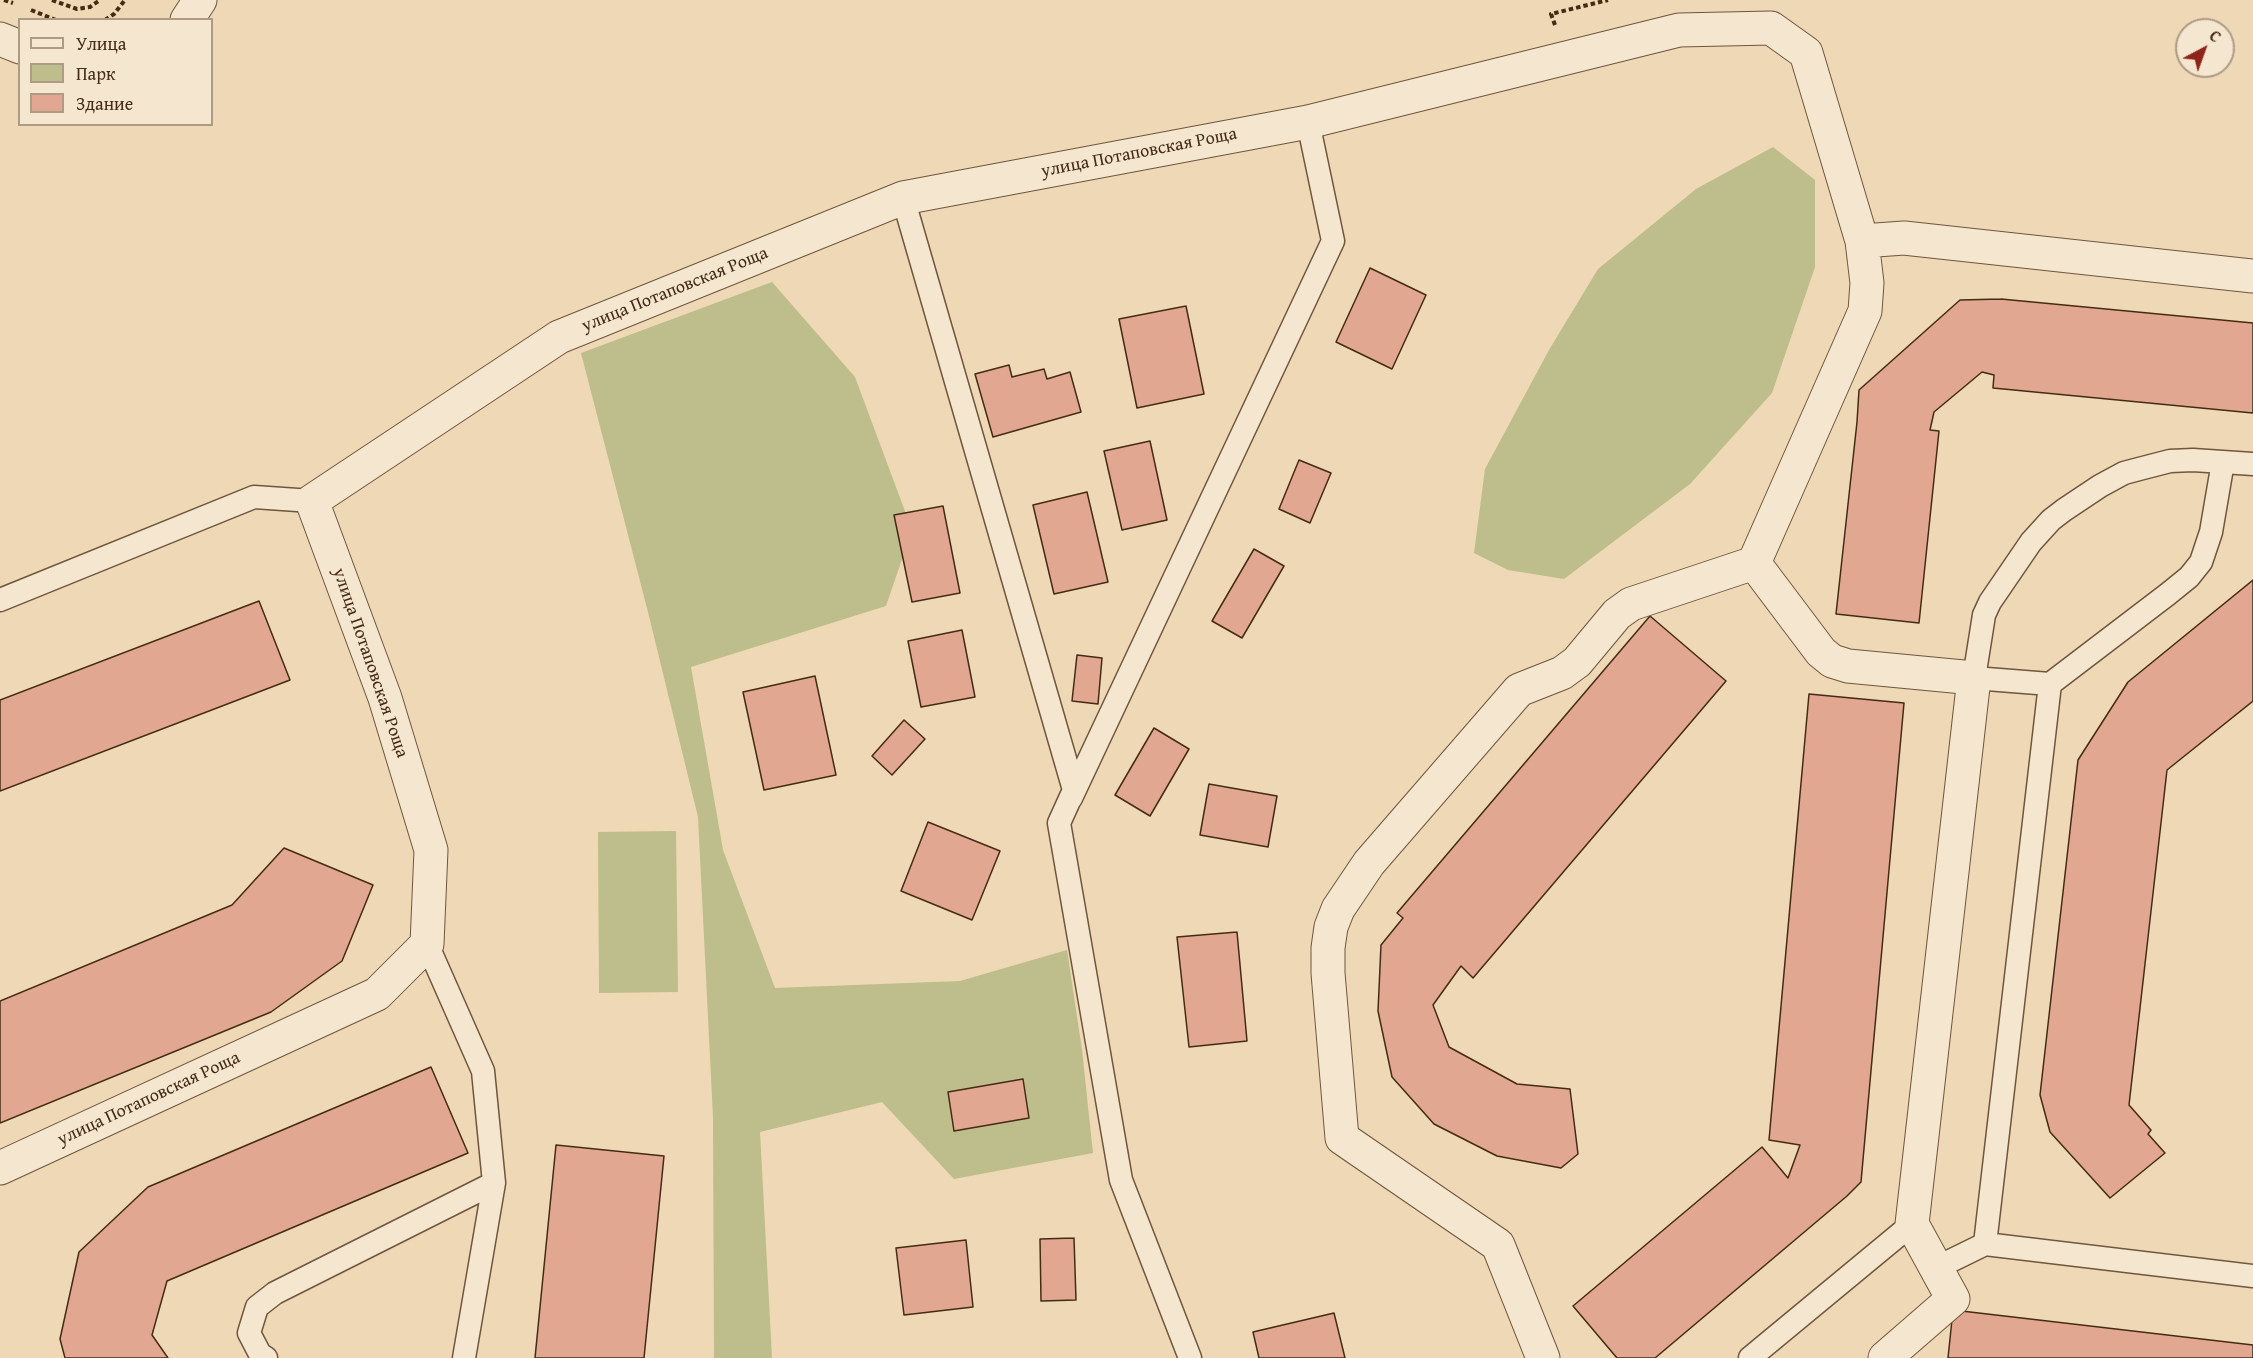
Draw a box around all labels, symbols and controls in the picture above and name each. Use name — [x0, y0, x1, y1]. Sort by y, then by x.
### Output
legend — [18, 18, 213, 126]
north arrow — [2175, 18, 2235, 78]
text: С — [2204, 24, 2227, 48]
text: Улица — [76, 30, 126, 57]
text: Парк — [76, 60, 115, 87]
text: Здание — [76, 90, 133, 117]
street label: улица Потаповская Роща — [1039, 123, 1239, 183]
street label: улица Потаповская Роща — [579, 243, 771, 337]
street label: улица Потаповская Роща — [327, 565, 413, 761]
street label: улица Потаповская Роща — [54, 1047, 244, 1151]

